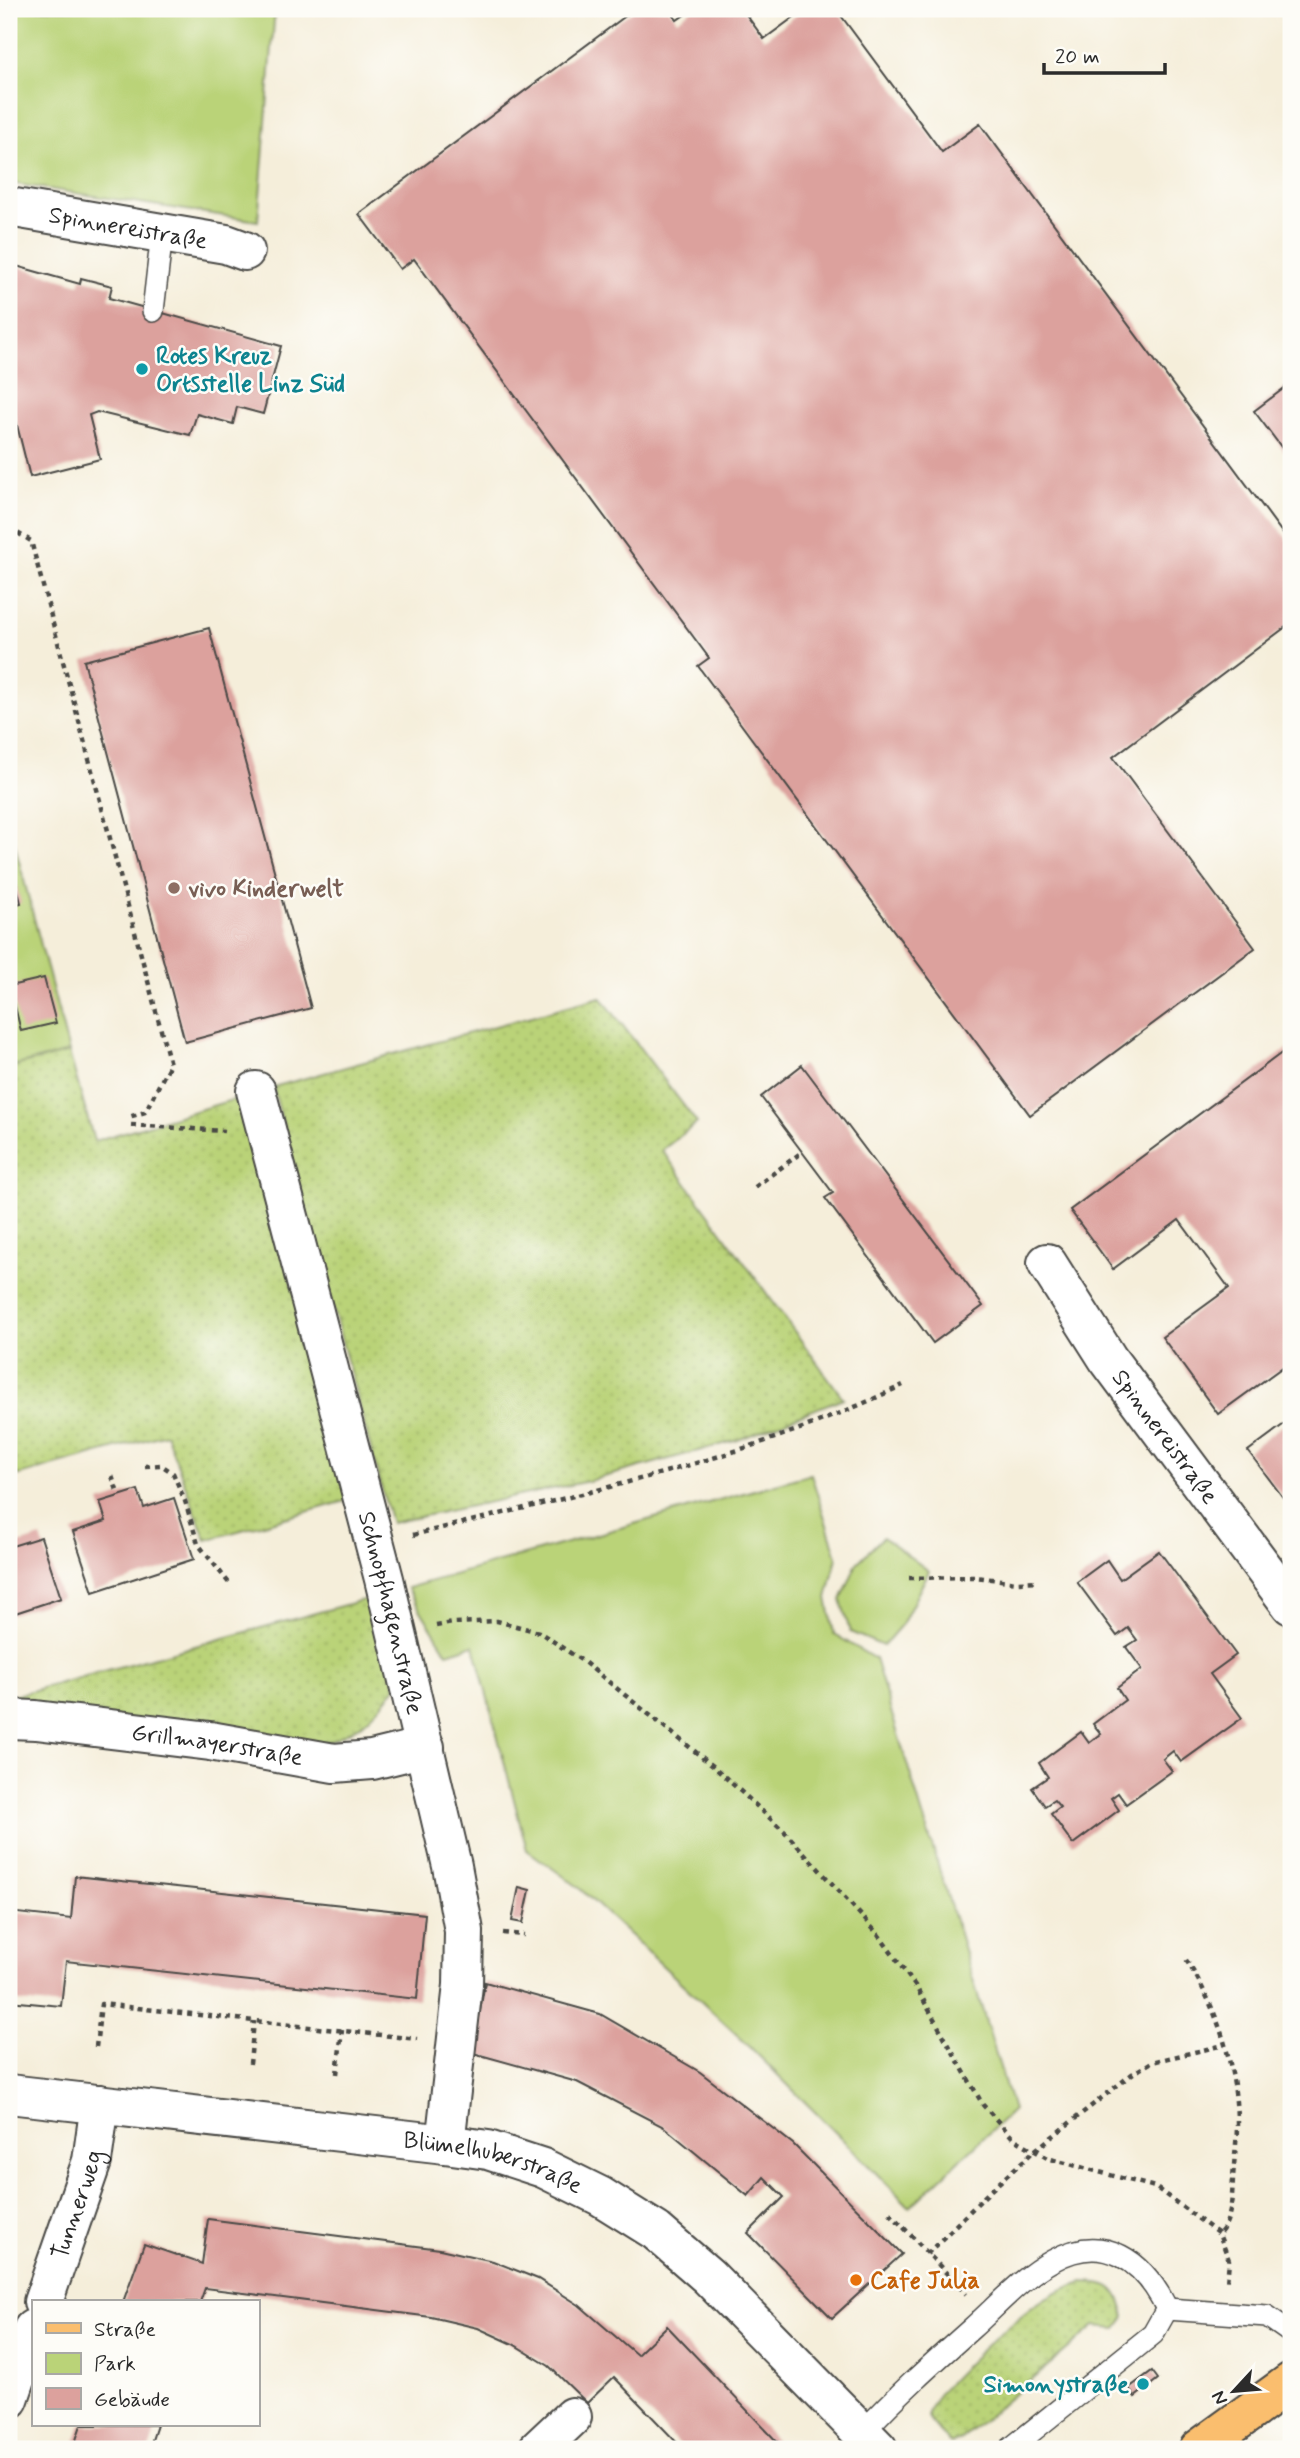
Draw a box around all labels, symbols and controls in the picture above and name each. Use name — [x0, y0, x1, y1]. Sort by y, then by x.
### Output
scale bar — [1044, 32, 1165, 76]
text: 20 m — [1055, 43, 1100, 71]
street label: Spinnereistraße — [46, 200, 210, 258]
place label: Rotes Kreuz Ortsstelle Linz Süd — [156, 341, 345, 400]
marker: Rotes Kreuz Ortsstelle Linz Süd — [134, 361, 150, 377]
place label: vivo Kinderwelt — [188, 874, 344, 905]
marker: vivo Kinderwelt — [166, 880, 182, 896]
street label: Spinnereistraße — [1104, 1364, 1225, 1511]
street label: Schnopfhagenstraße — [350, 1508, 430, 1718]
street label: Grillmayerstraße — [130, 1718, 306, 1774]
street label: Blümelhuberstraße — [402, 2125, 587, 2202]
street label: Tunnerweg — [45, 2149, 112, 2264]
place label: Cafe Julia — [870, 2266, 980, 2297]
marker: Cafe Julia — [848, 2272, 864, 2288]
legend — [32, 2300, 259, 2426]
text: Straße — [94, 2316, 156, 2344]
text: Park — [94, 2350, 136, 2378]
north arrow — [1198, 2356, 1268, 2426]
place label: Simonystraße — [983, 2370, 1129, 2401]
marker: Simonystraße — [1135, 2376, 1151, 2392]
text: Gebäude — [94, 2386, 170, 2414]
text: N — [1206, 2387, 1234, 2409]

